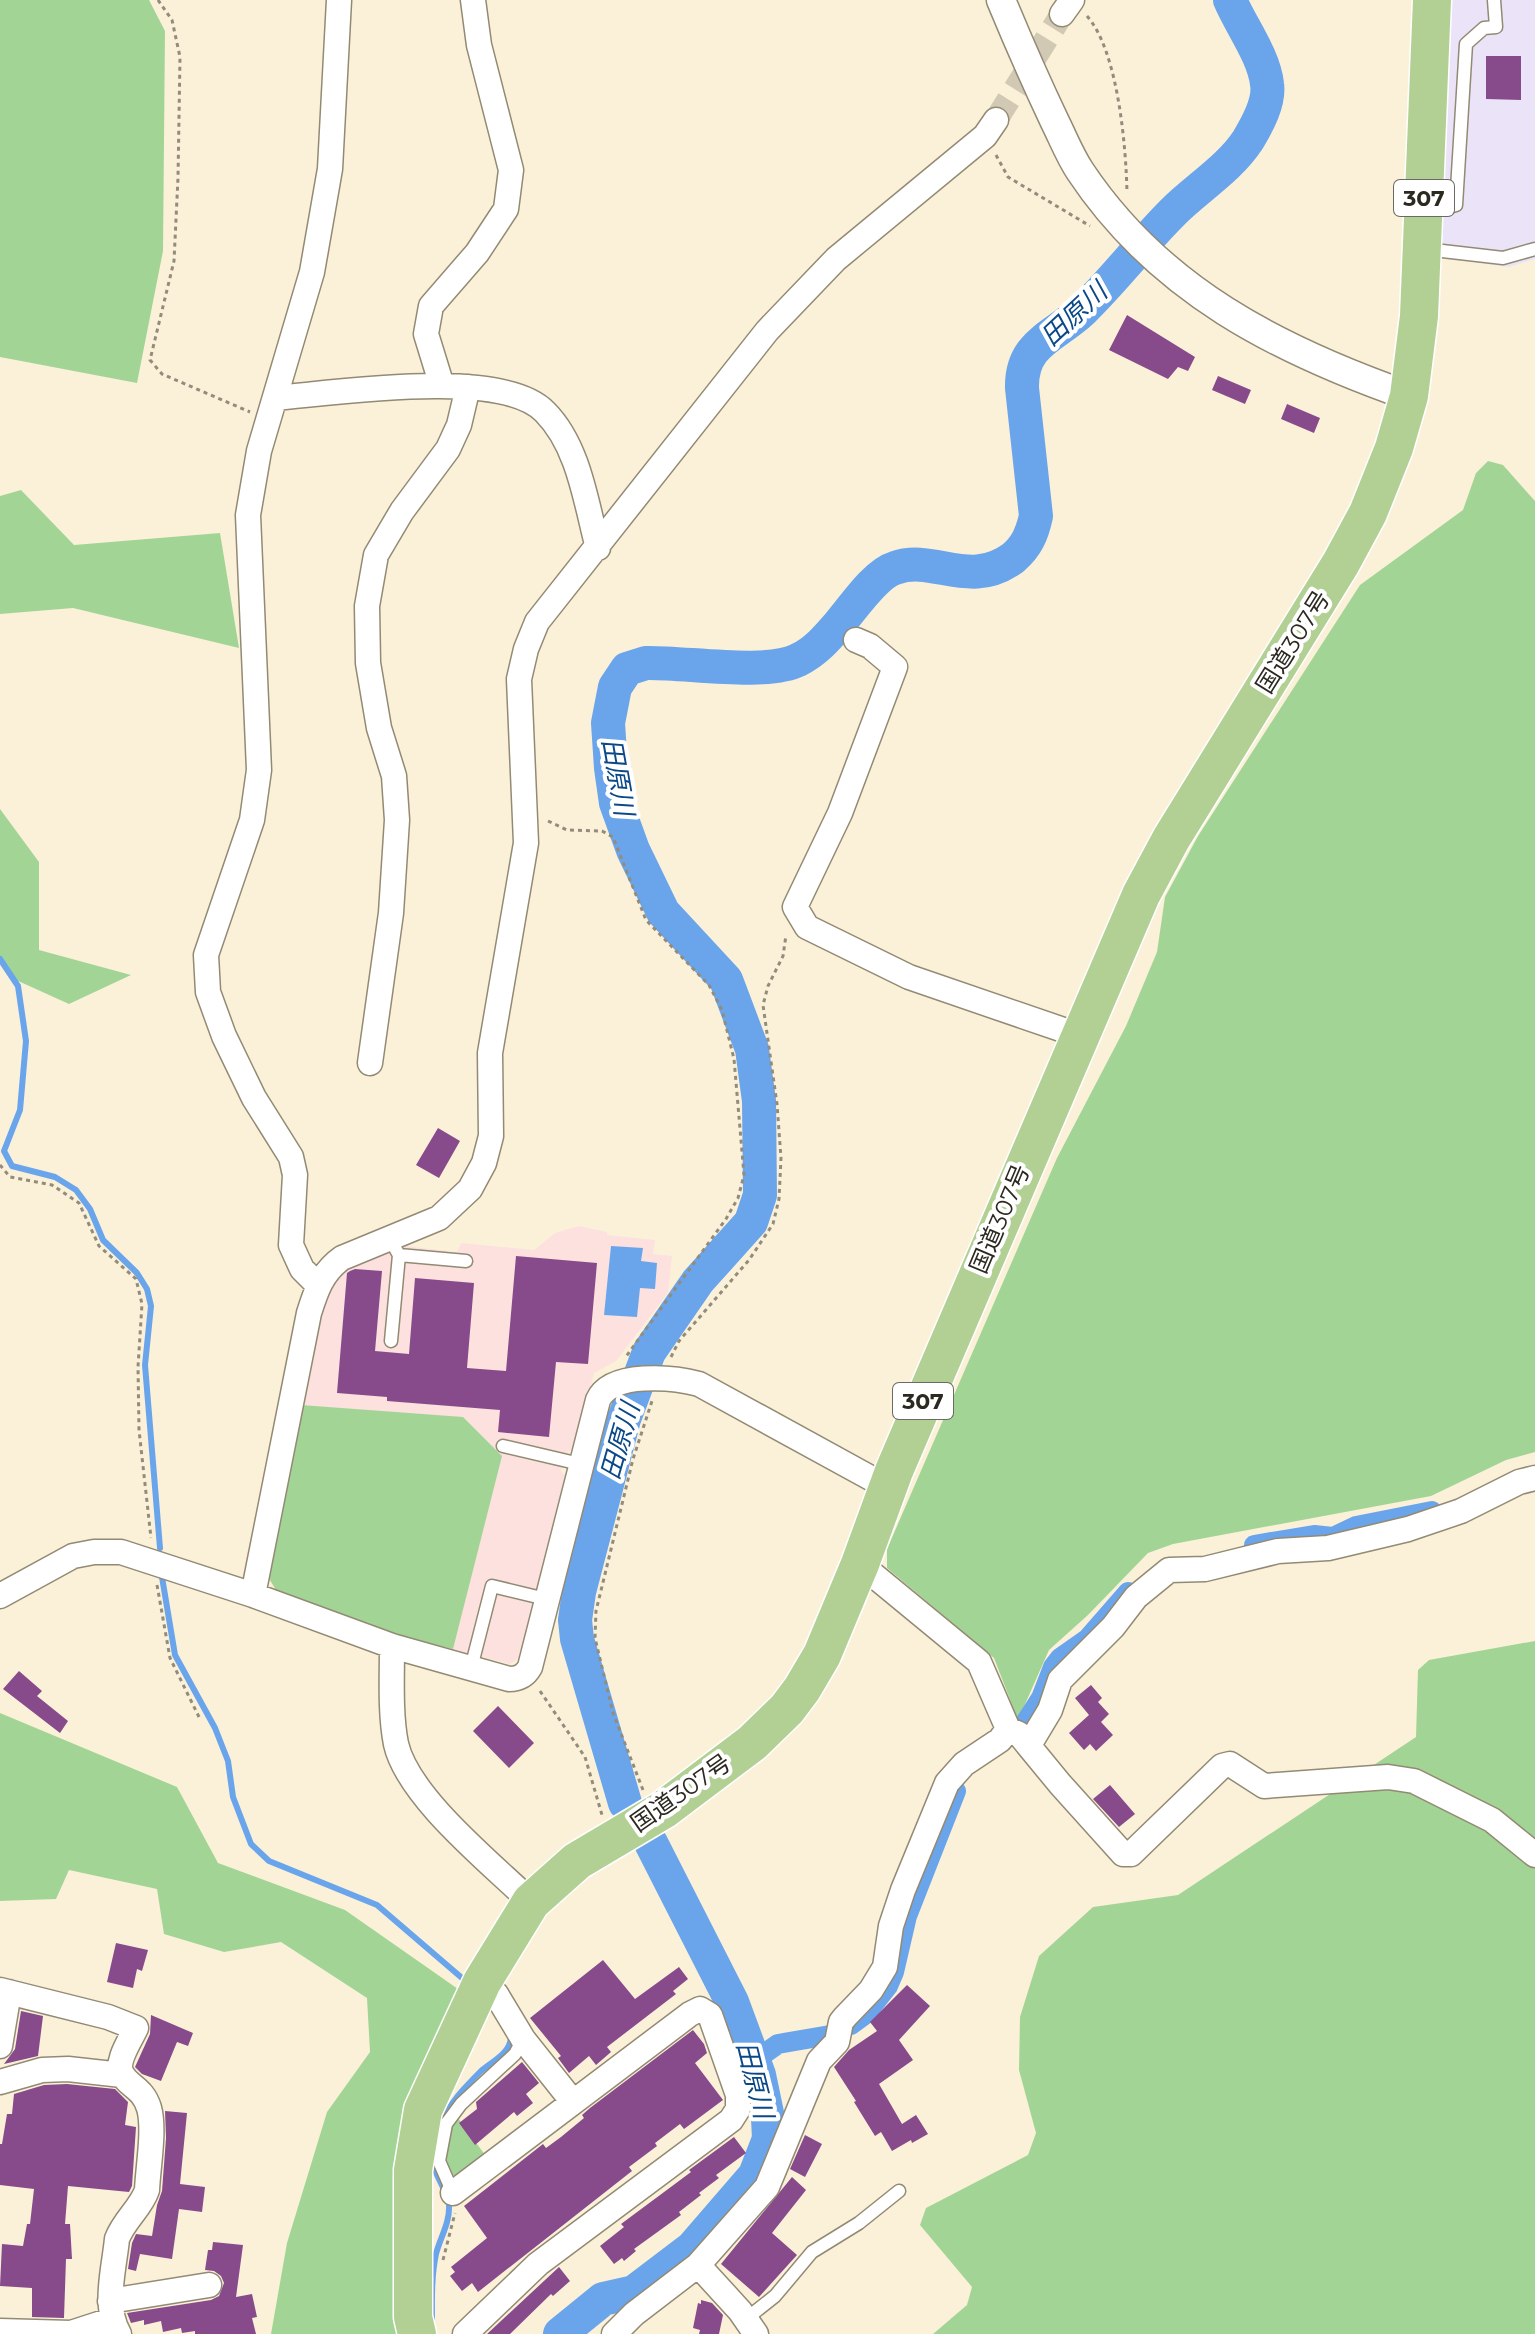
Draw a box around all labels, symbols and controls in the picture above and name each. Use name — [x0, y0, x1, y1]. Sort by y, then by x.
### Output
road number: 307 — [1394, 180, 1454, 216]
water label: 田原川 — [1035, 274, 1116, 352]
street label: 国道307号 — [1250, 585, 1335, 698]
water label: 田原川 — [595, 736, 641, 821]
street label: 国道307号 — [964, 1160, 1035, 1278]
road number: 307 — [893, 1383, 953, 1419]
water label: 田原川 — [594, 1396, 647, 1483]
street label: 国道307号 — [625, 1748, 736, 1838]
water label: 田原川 — [730, 2038, 781, 2125]

